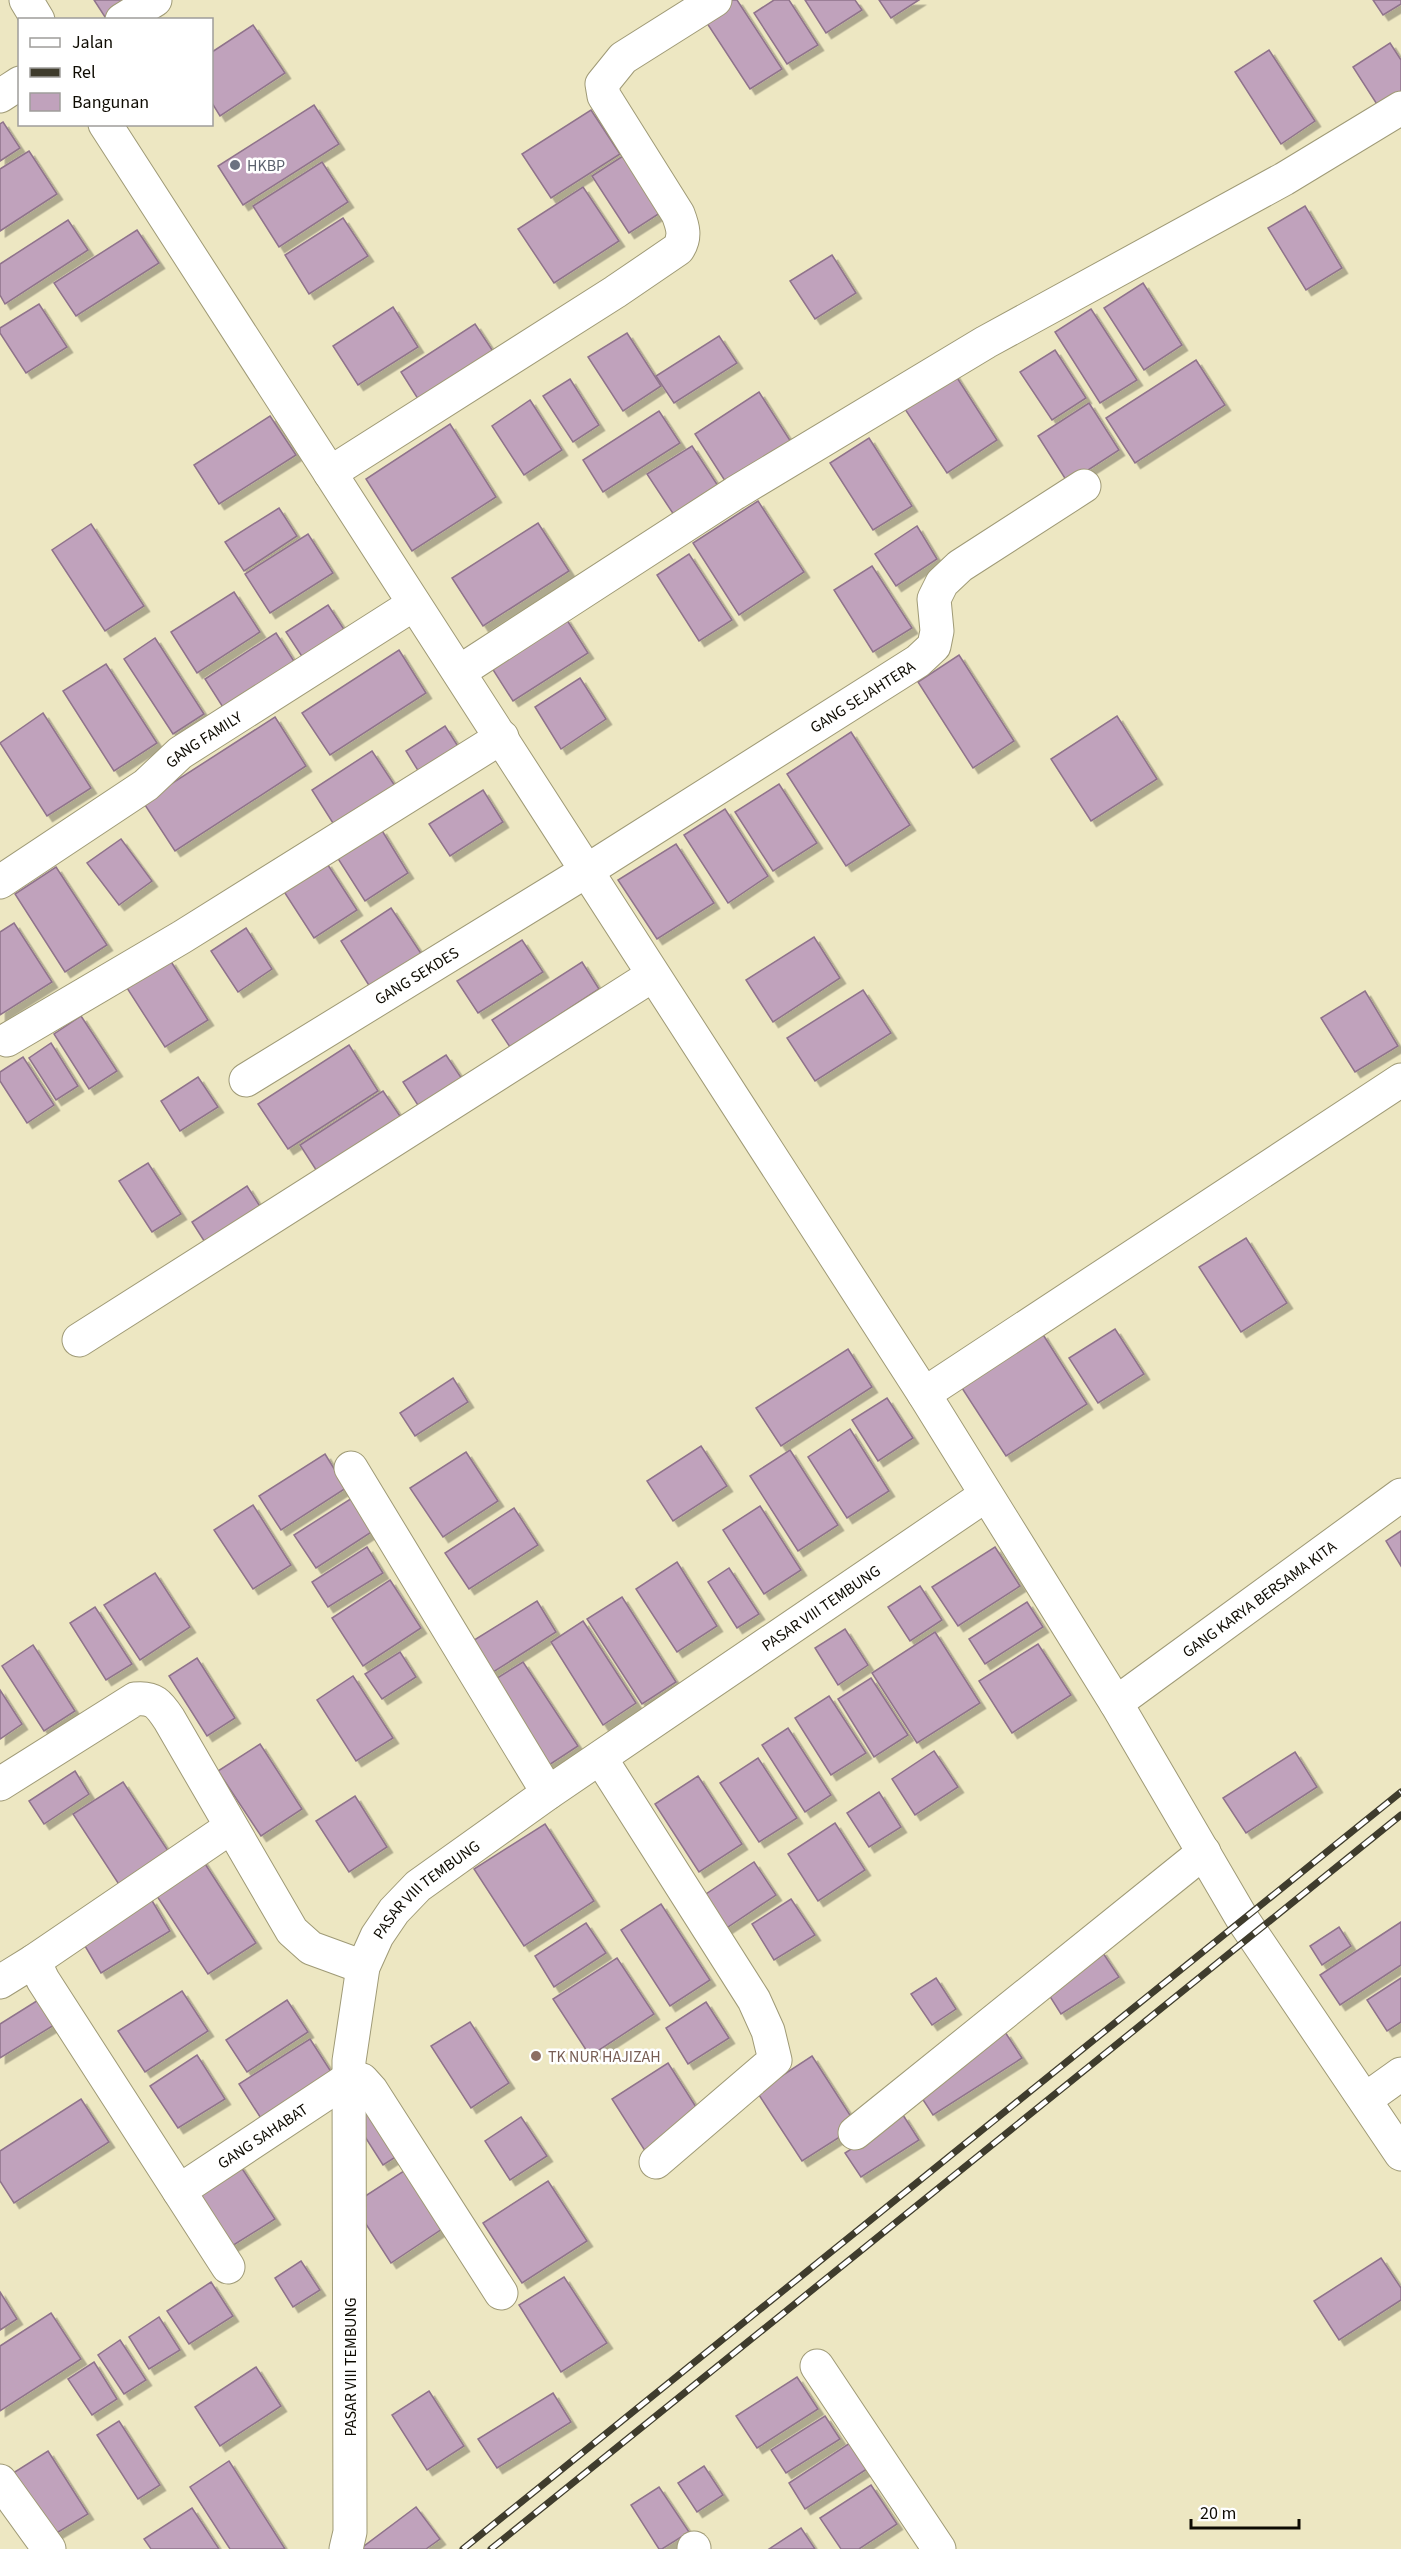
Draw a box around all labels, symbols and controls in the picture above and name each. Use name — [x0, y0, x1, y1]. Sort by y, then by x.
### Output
legend — [18, 18, 213, 126]
text: Jalan — [72, 30, 113, 55]
text: Rel — [72, 60, 96, 85]
text: Bangunan — [72, 90, 149, 115]
place label: HKBP — [247, 155, 285, 177]
marker: HKBP — [228, 158, 242, 172]
street label: GANG SEJAHTERA — [806, 655, 920, 739]
street label: GANG FAMILY — [161, 706, 247, 773]
street label: GANG SEKDES — [371, 942, 463, 1010]
street label: GANG KARYA BERSAMA KITA — [1178, 1536, 1341, 1663]
street label: PASAR VIII TEMBUNG — [757, 1560, 885, 1657]
street label: PASAR VIII TEMBUNG — [368, 1835, 485, 1944]
place label: TK NUR HAJIZAH — [548, 2046, 661, 2068]
marker: TK NUR HAJIZAH — [529, 2049, 543, 2063]
street label: GANG SAHABAT — [213, 2098, 313, 2175]
street label: PASAR VIII TEMBUNG — [340, 2297, 362, 2437]
scale bar — [1191, 2492, 1299, 2530]
text: 20 m — [1200, 2501, 1236, 2526]

